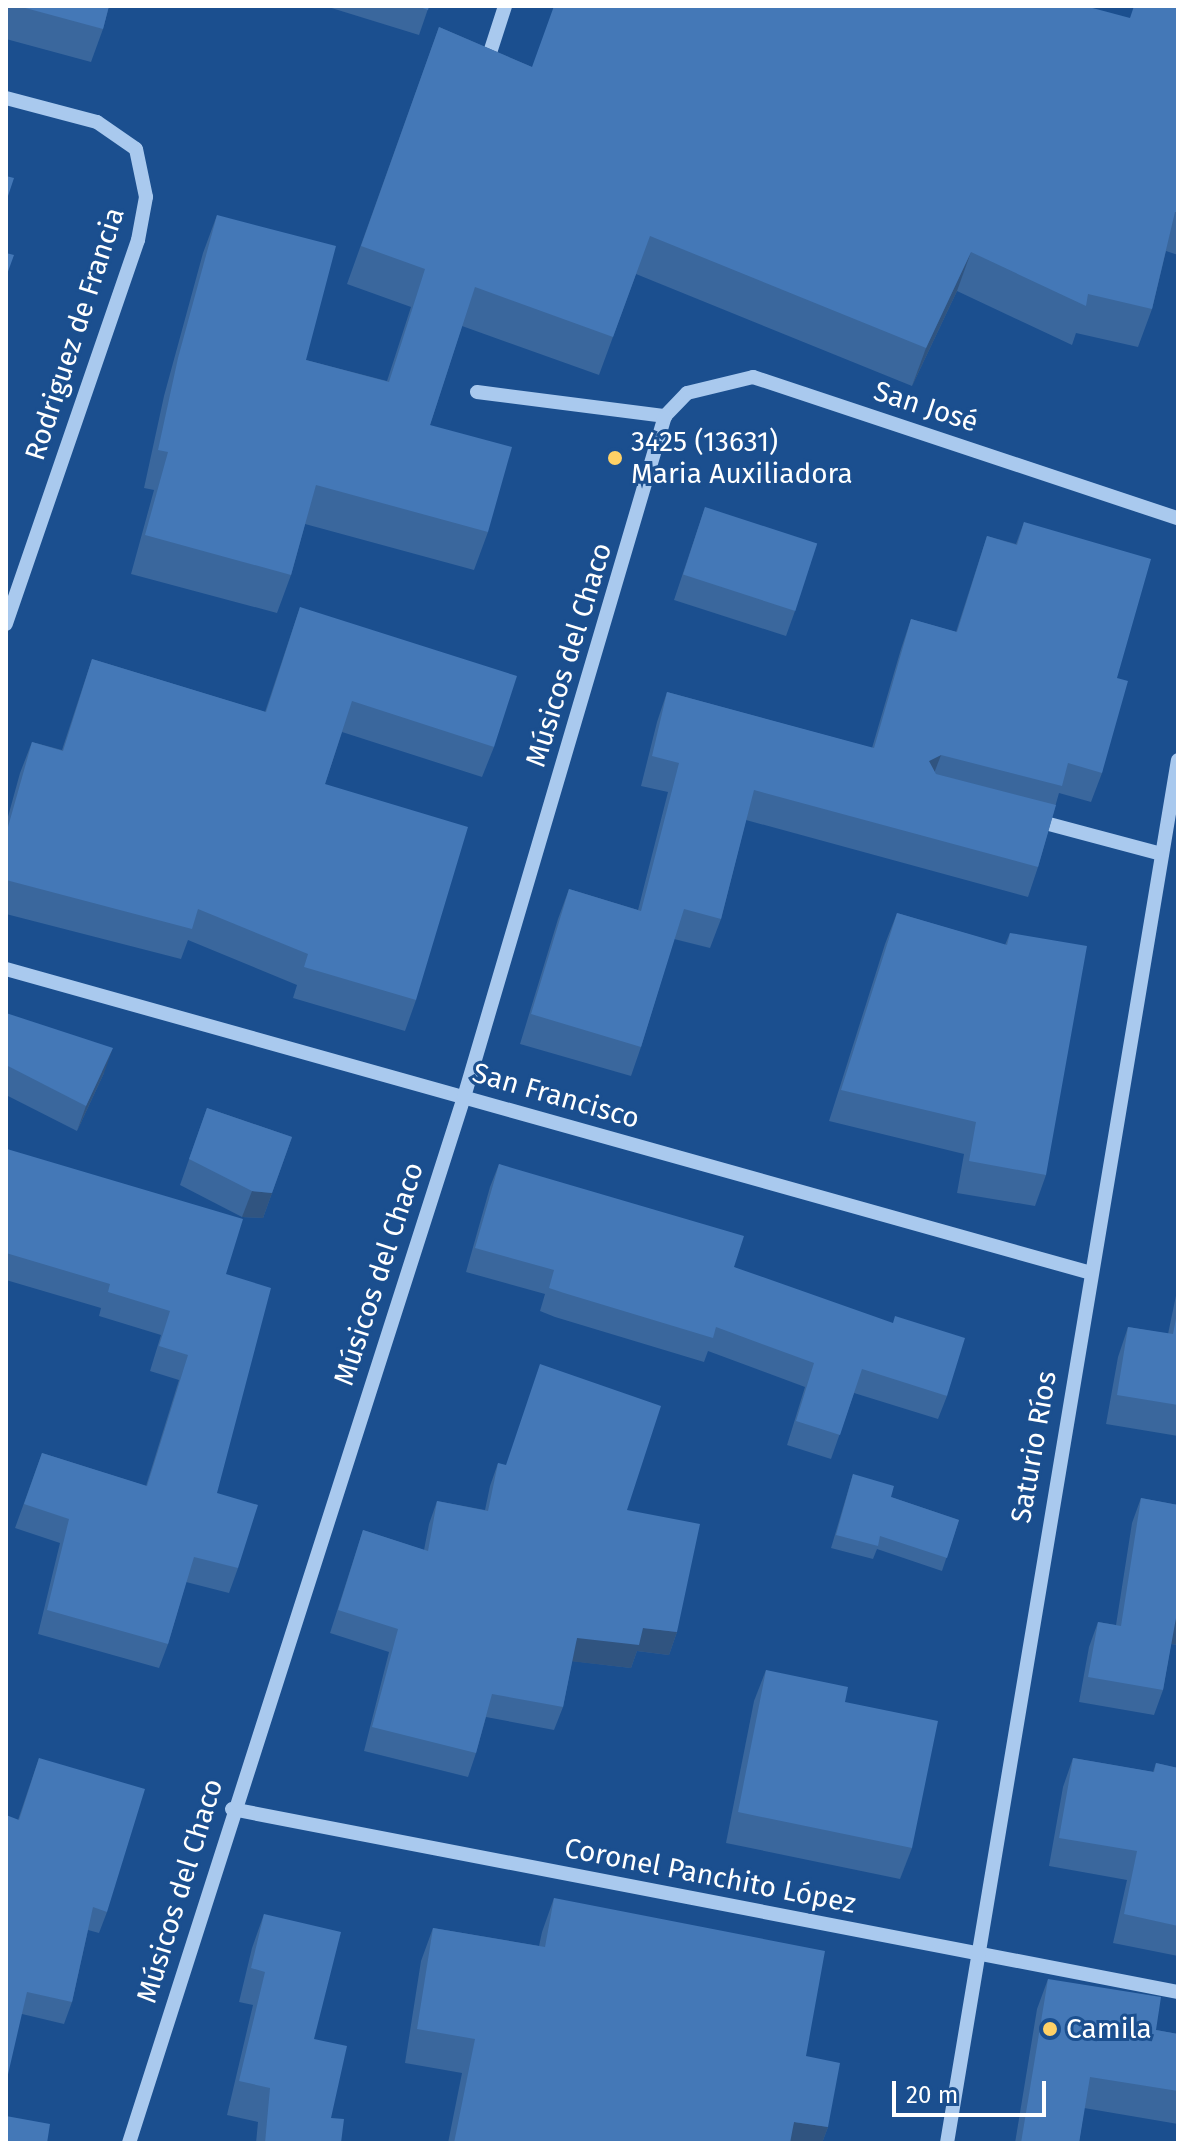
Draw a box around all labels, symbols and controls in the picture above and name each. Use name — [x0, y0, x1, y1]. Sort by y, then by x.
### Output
street label: Rodriguez de Francia — [18, 203, 132, 465]
street label: San José — [870, 374, 982, 440]
place label: 3425 (13631) Maria Auxiliadora — [631, 425, 853, 491]
marker: 3425 (13631) Maria Auxiliadora — [606, 449, 624, 467]
street label: Músicos del Chaco — [519, 539, 619, 771]
street label: San Francisco — [469, 1056, 643, 1136]
street label: Músicos del Chaco — [327, 1158, 431, 1390]
street label: Saturio Ríos — [1004, 1368, 1064, 1526]
street label: Músicos del Chaco — [130, 1775, 230, 2007]
street label: Coronel Panchito López — [561, 1831, 859, 1921]
place label: Camila — [1066, 2012, 1152, 2046]
marker: Camila — [1041, 2020, 1059, 2038]
scale bar — [896, 2065, 1050, 2115]
text: 20 m — [906, 2081, 958, 2109]

